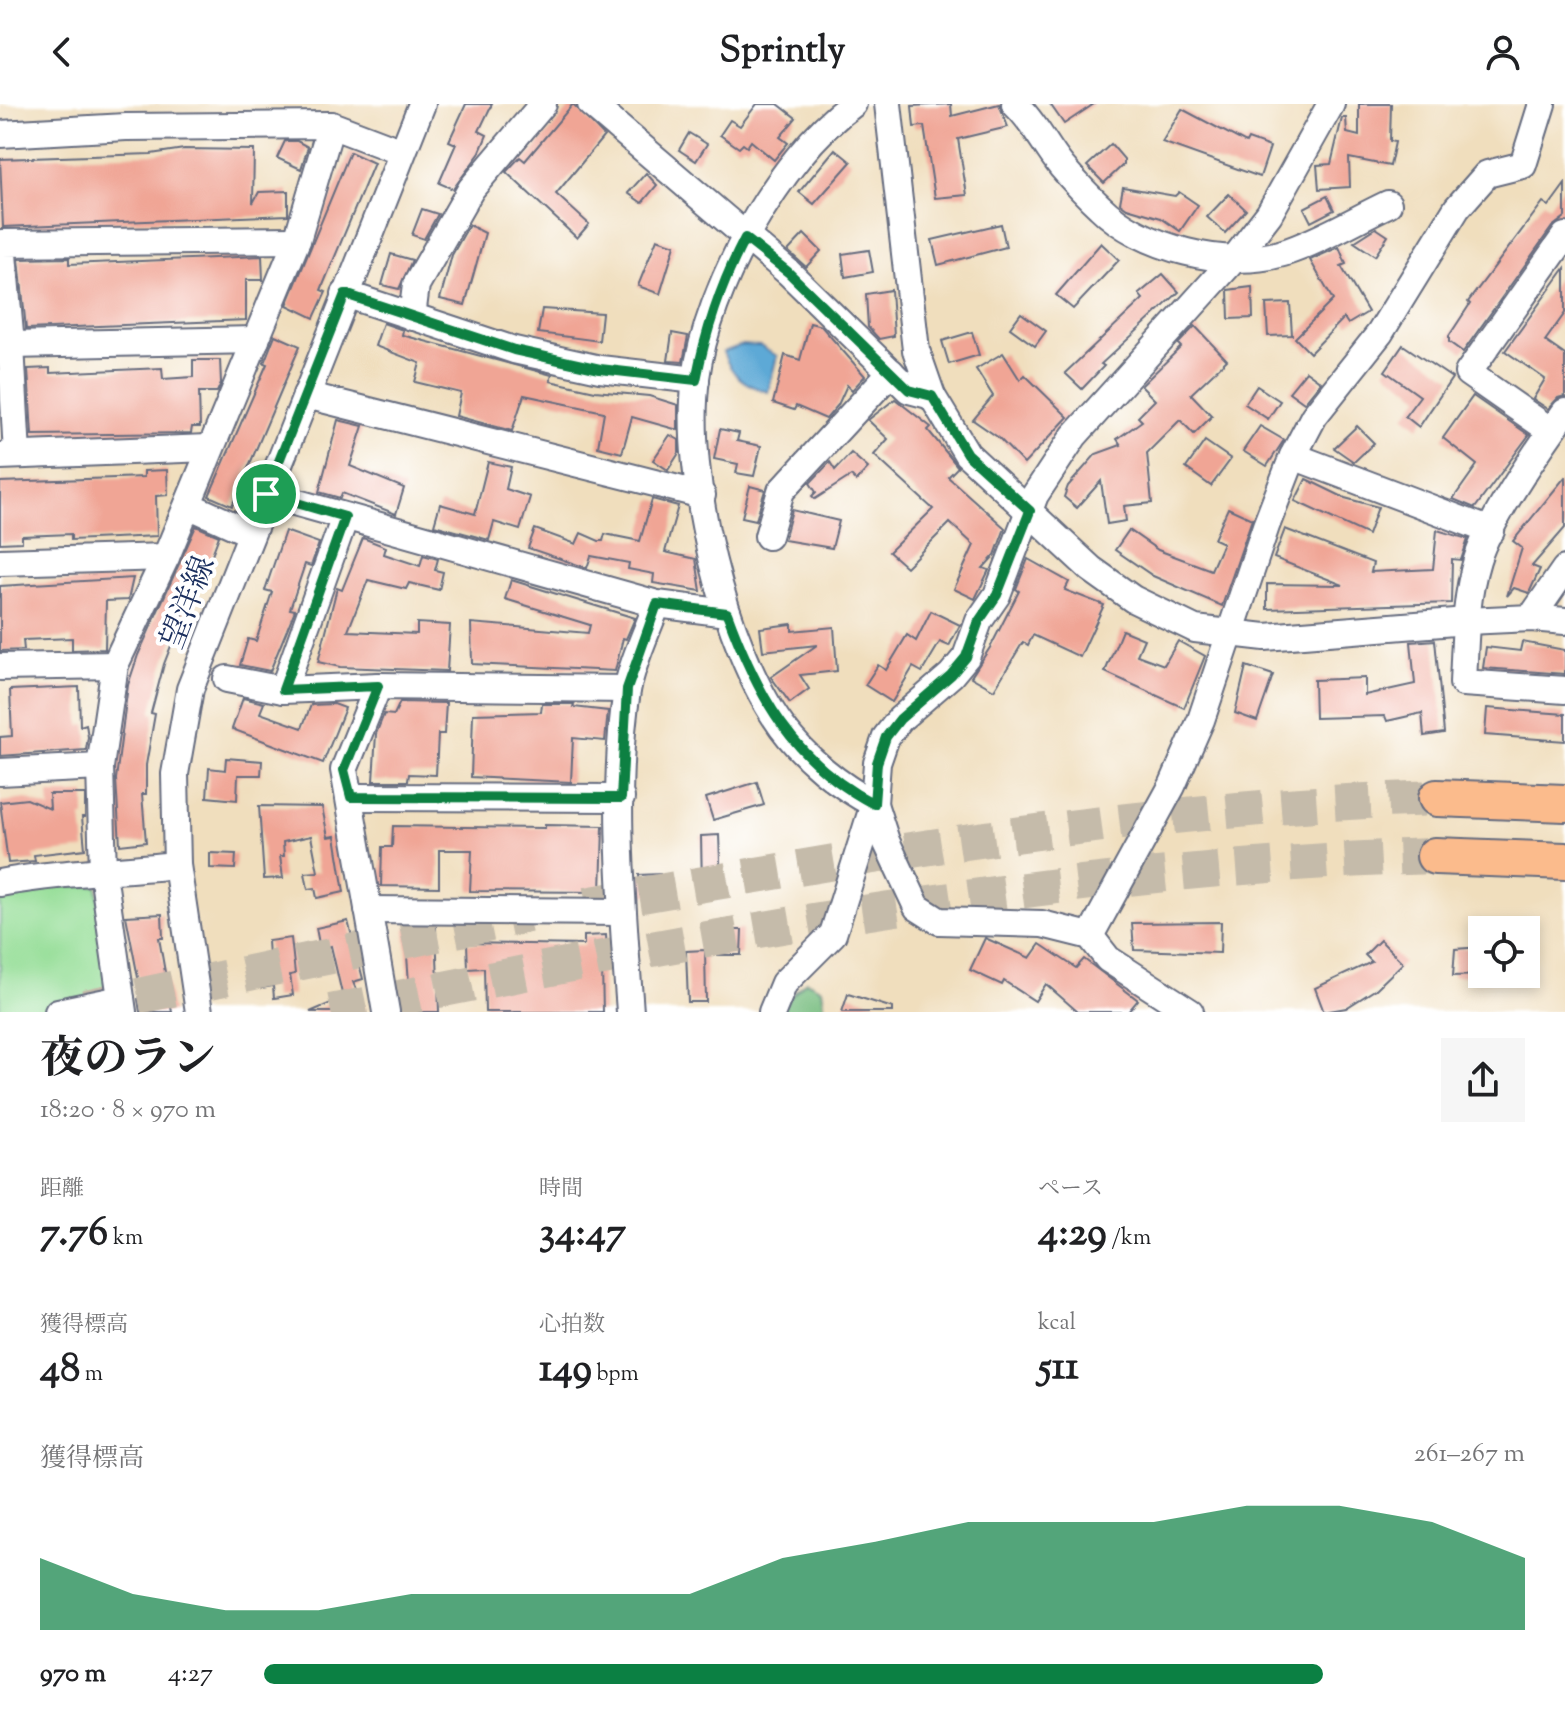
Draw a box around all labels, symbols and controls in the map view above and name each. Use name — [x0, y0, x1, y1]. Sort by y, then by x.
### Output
text: Sprintly — [719, 26, 846, 78]
icon: back — [40, 30, 84, 74]
icon: person — [1481, 30, 1525, 74]
pin — [232, 460, 300, 528]
icon: arrive — [244, 472, 288, 516]
street label: 望洋線 — [151, 550, 228, 656]
map controls — [1468, 916, 1540, 988]
button: locate — [1468, 916, 1540, 988]
text: 夜のラン — [40, 1030, 216, 1093]
button: share — [1441, 1038, 1525, 1122]
text: 18:20 · 8 × 970 m — [40, 1092, 216, 1129]
text: 距離 — [40, 1174, 84, 1206]
text: 時間 — [539, 1174, 583, 1206]
text: ペース — [1038, 1174, 1103, 1206]
text: 7.76 — [40, 1206, 108, 1263]
text: 34:47 — [539, 1206, 626, 1263]
text: 4:29 — [1038, 1206, 1107, 1263]
text: km — [108, 1223, 143, 1255]
text: /km — [1107, 1223, 1151, 1255]
text: kcal — [1038, 1308, 1076, 1340]
text: 獲得標高 — [40, 1310, 128, 1342]
text: 心拍数 — [539, 1310, 605, 1342]
text: 511 — [1038, 1340, 1079, 1397]
text: 48 — [40, 1342, 80, 1399]
text: 149 — [539, 1342, 592, 1399]
text: m — [80, 1359, 103, 1391]
text: bpm — [592, 1359, 639, 1391]
text: 261–267 m — [1414, 1436, 1525, 1473]
text: 獲得標高 — [40, 1441, 144, 1478]
text: 970 m — [40, 1656, 106, 1693]
text: 4:27 — [168, 1656, 213, 1693]

